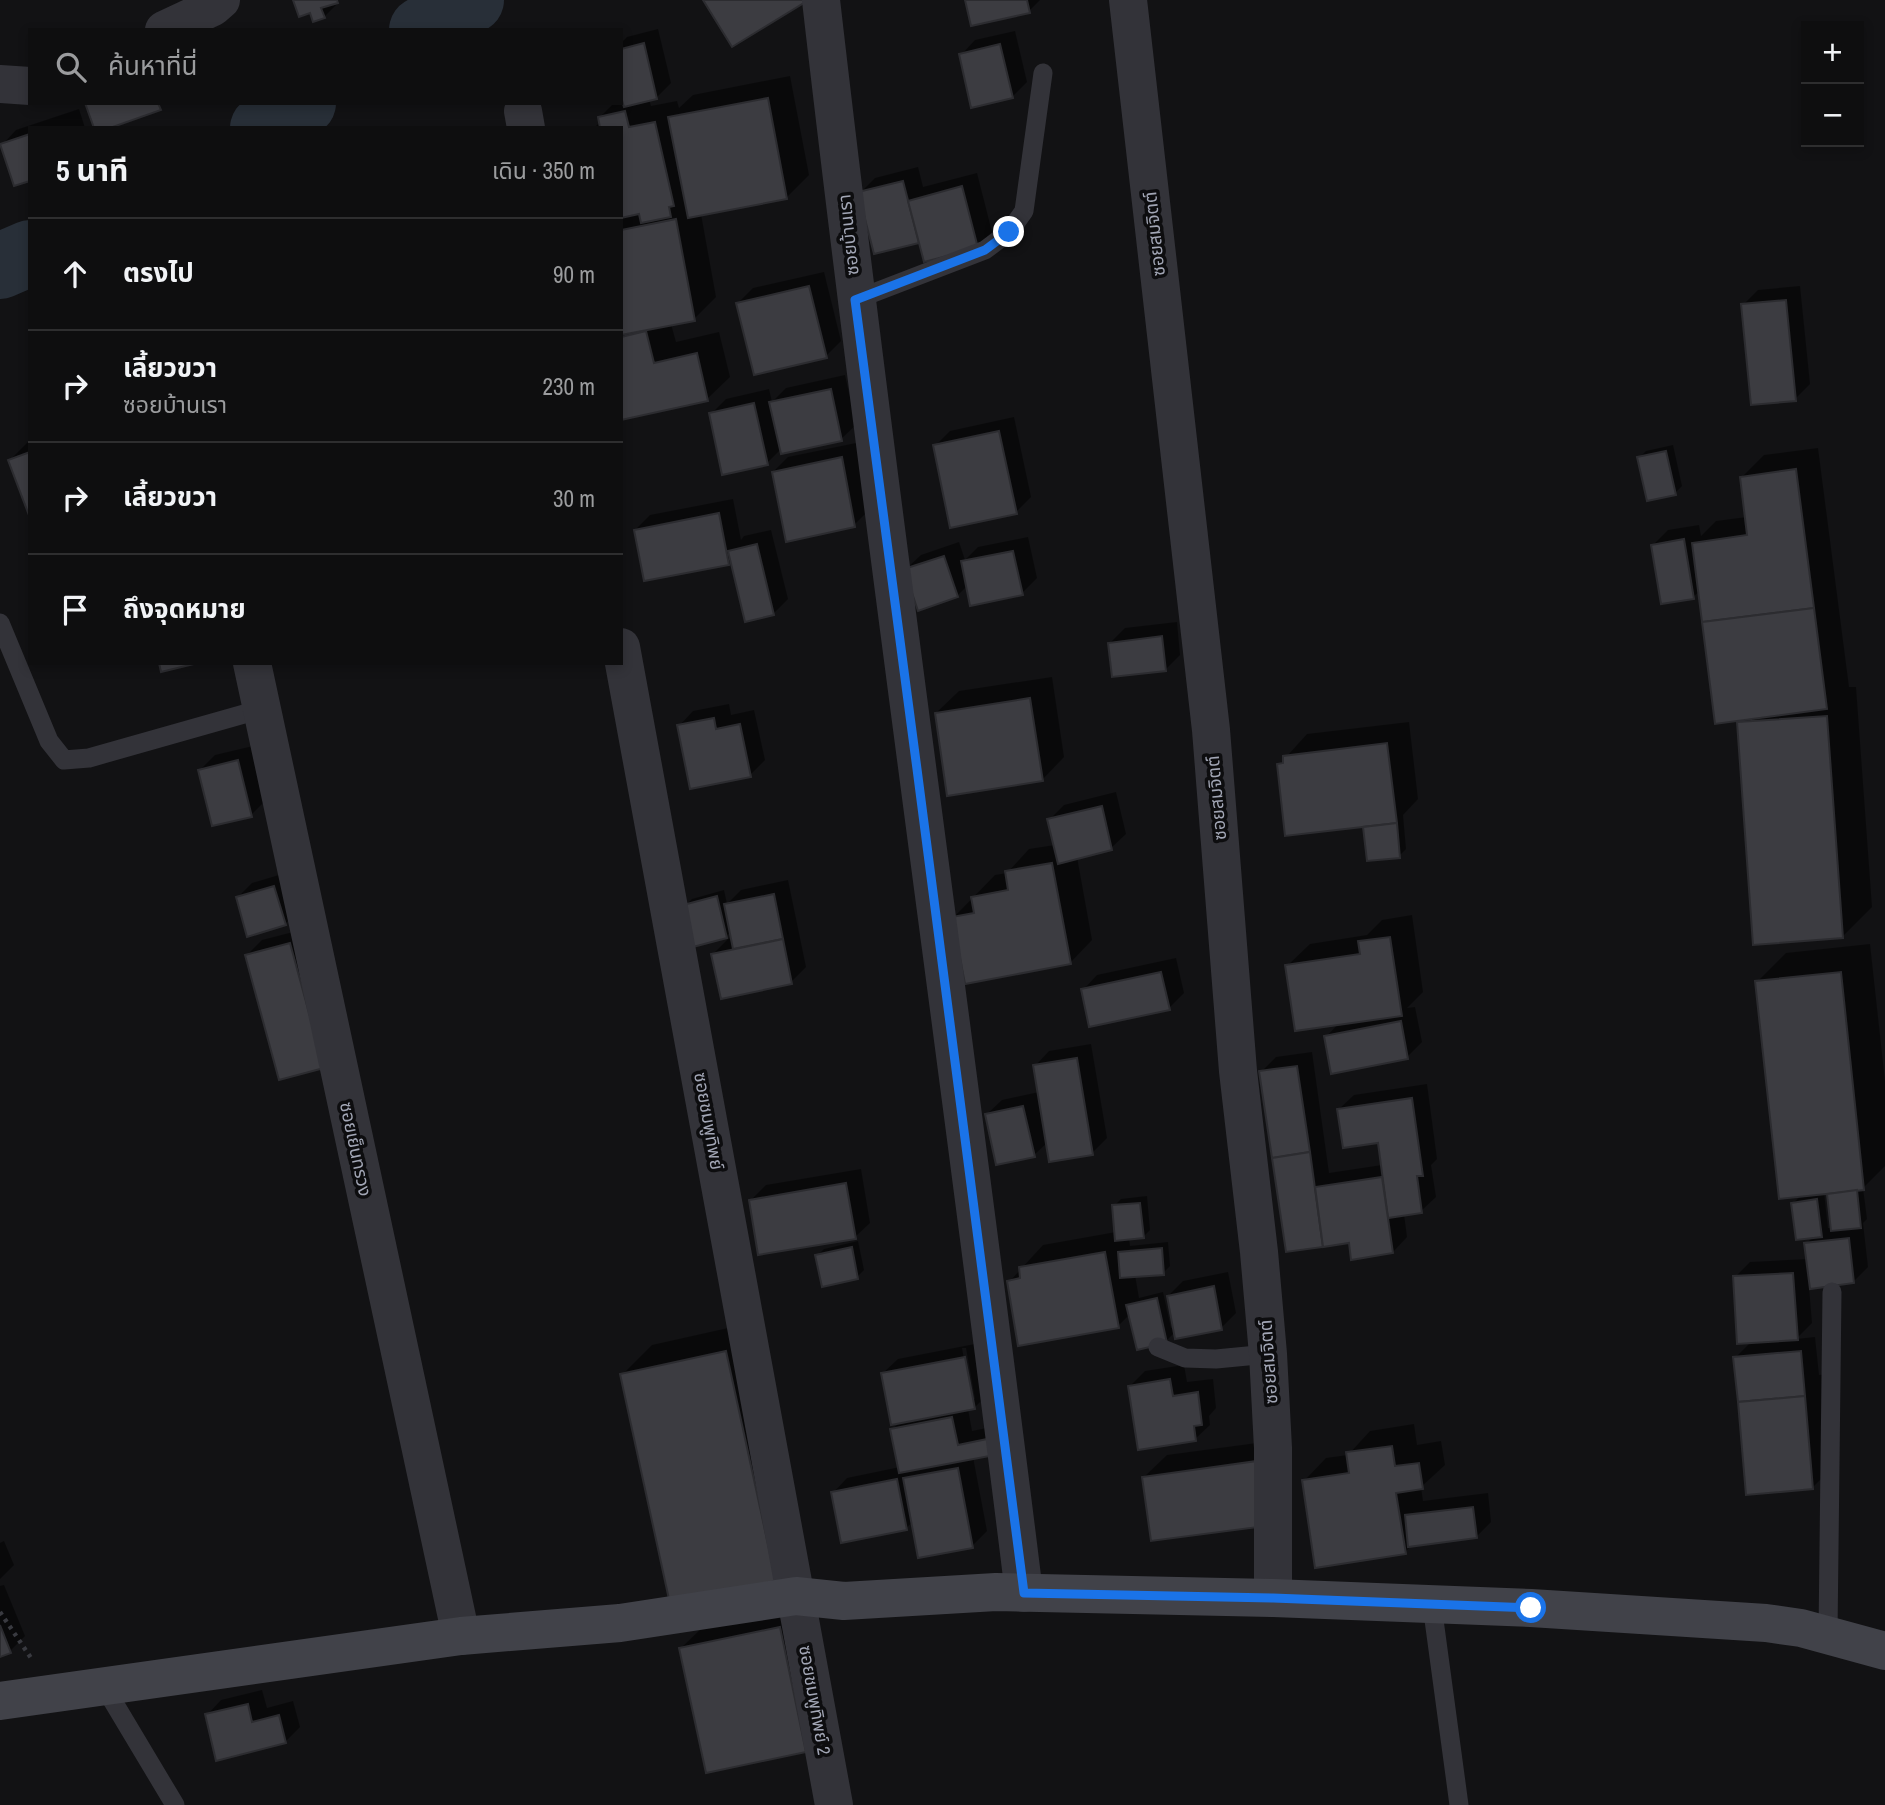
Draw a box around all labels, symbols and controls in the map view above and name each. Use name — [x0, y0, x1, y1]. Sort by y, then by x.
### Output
map controls — [1801, 21, 1864, 147]
button: + — [1801, 21, 1864, 84]
search box — [28, 28, 623, 105]
icon: search — [52, 48, 90, 86]
text: ค้นหาที่นี่ — [108, 48, 198, 83]
button: − — [1801, 84, 1864, 147]
text: 5 นาที — [56, 150, 128, 190]
text: เดิน · 350 m — [492, 155, 595, 186]
street label: ซอยสมจิตต์ — [1137, 190, 1171, 278]
street label: ซอยบ้านเรา — [831, 193, 865, 277]
route end — [993, 216, 1024, 247]
icon: ahead — [56, 255, 94, 293]
text: ตรงไป — [123, 255, 194, 290]
text: 90 m — [553, 259, 595, 290]
text: เลี้ยวขวา — [123, 350, 217, 385]
icon: right — [56, 367, 94, 405]
text: 230 m — [543, 371, 595, 402]
text: ซอยบ้านเรา — [123, 389, 227, 420]
icon: right — [56, 479, 94, 517]
text: เลี้ยวขวา — [123, 479, 217, 514]
text: 30 m — [553, 483, 595, 514]
icon: arrive — [56, 591, 94, 629]
text: ถึงจุดหมาย — [123, 591, 246, 626]
street label: ซอยสมจิตต์ — [1200, 755, 1232, 841]
street label: ซอยชมพูทิพย์ — [688, 1070, 730, 1172]
street label: ซอยเย็นทรวง — [334, 1100, 378, 1198]
street label: ซอยสมจิตต์ — [1253, 1319, 1283, 1405]
route start — [1515, 1592, 1546, 1623]
street label: ซอยชมพูทิพย์ 2 — [793, 1643, 837, 1757]

